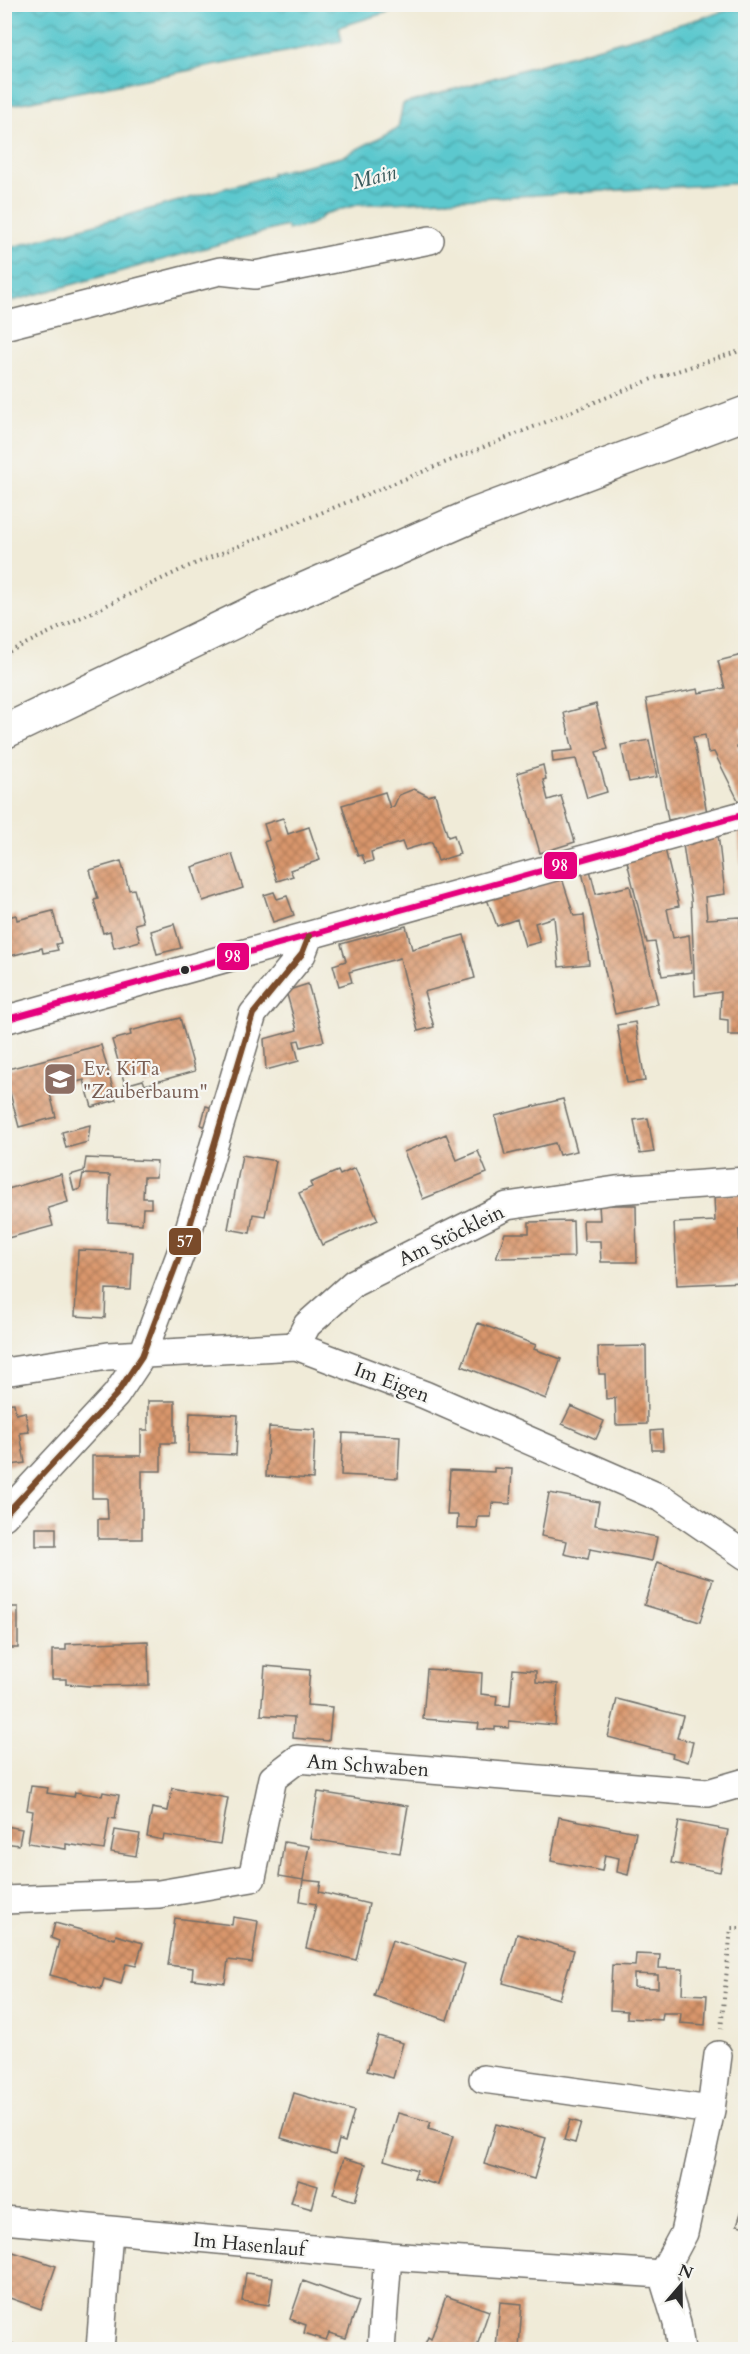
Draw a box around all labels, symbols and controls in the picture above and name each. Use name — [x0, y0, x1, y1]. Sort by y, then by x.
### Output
water label: Main — [349, 158, 400, 197]
line badge: 98 — [543, 851, 578, 880]
text: 98 — [552, 855, 568, 877]
line badge: 98 — [216, 942, 250, 971]
text: 98 — [225, 946, 241, 968]
unlabelled marker — [179, 964, 191, 976]
place label: Ev. KiTa "Zauberbaum" — [83, 1055, 208, 1105]
school or university icon: Ev. KiTa "Zauberbaum" — [42, 1061, 78, 1097]
street label: Am Stöcklein — [394, 1198, 509, 1273]
line badge: 57 — [168, 1227, 202, 1256]
text: 57 — [177, 1231, 193, 1253]
street label: Im Eigen — [350, 1356, 434, 1409]
street label: Am Schwaben — [306, 1748, 431, 1783]
street label: Im Hasenlauf — [192, 2226, 309, 2263]
north arrow — [651, 2255, 711, 2315]
text: N — [675, 2259, 696, 2285]

